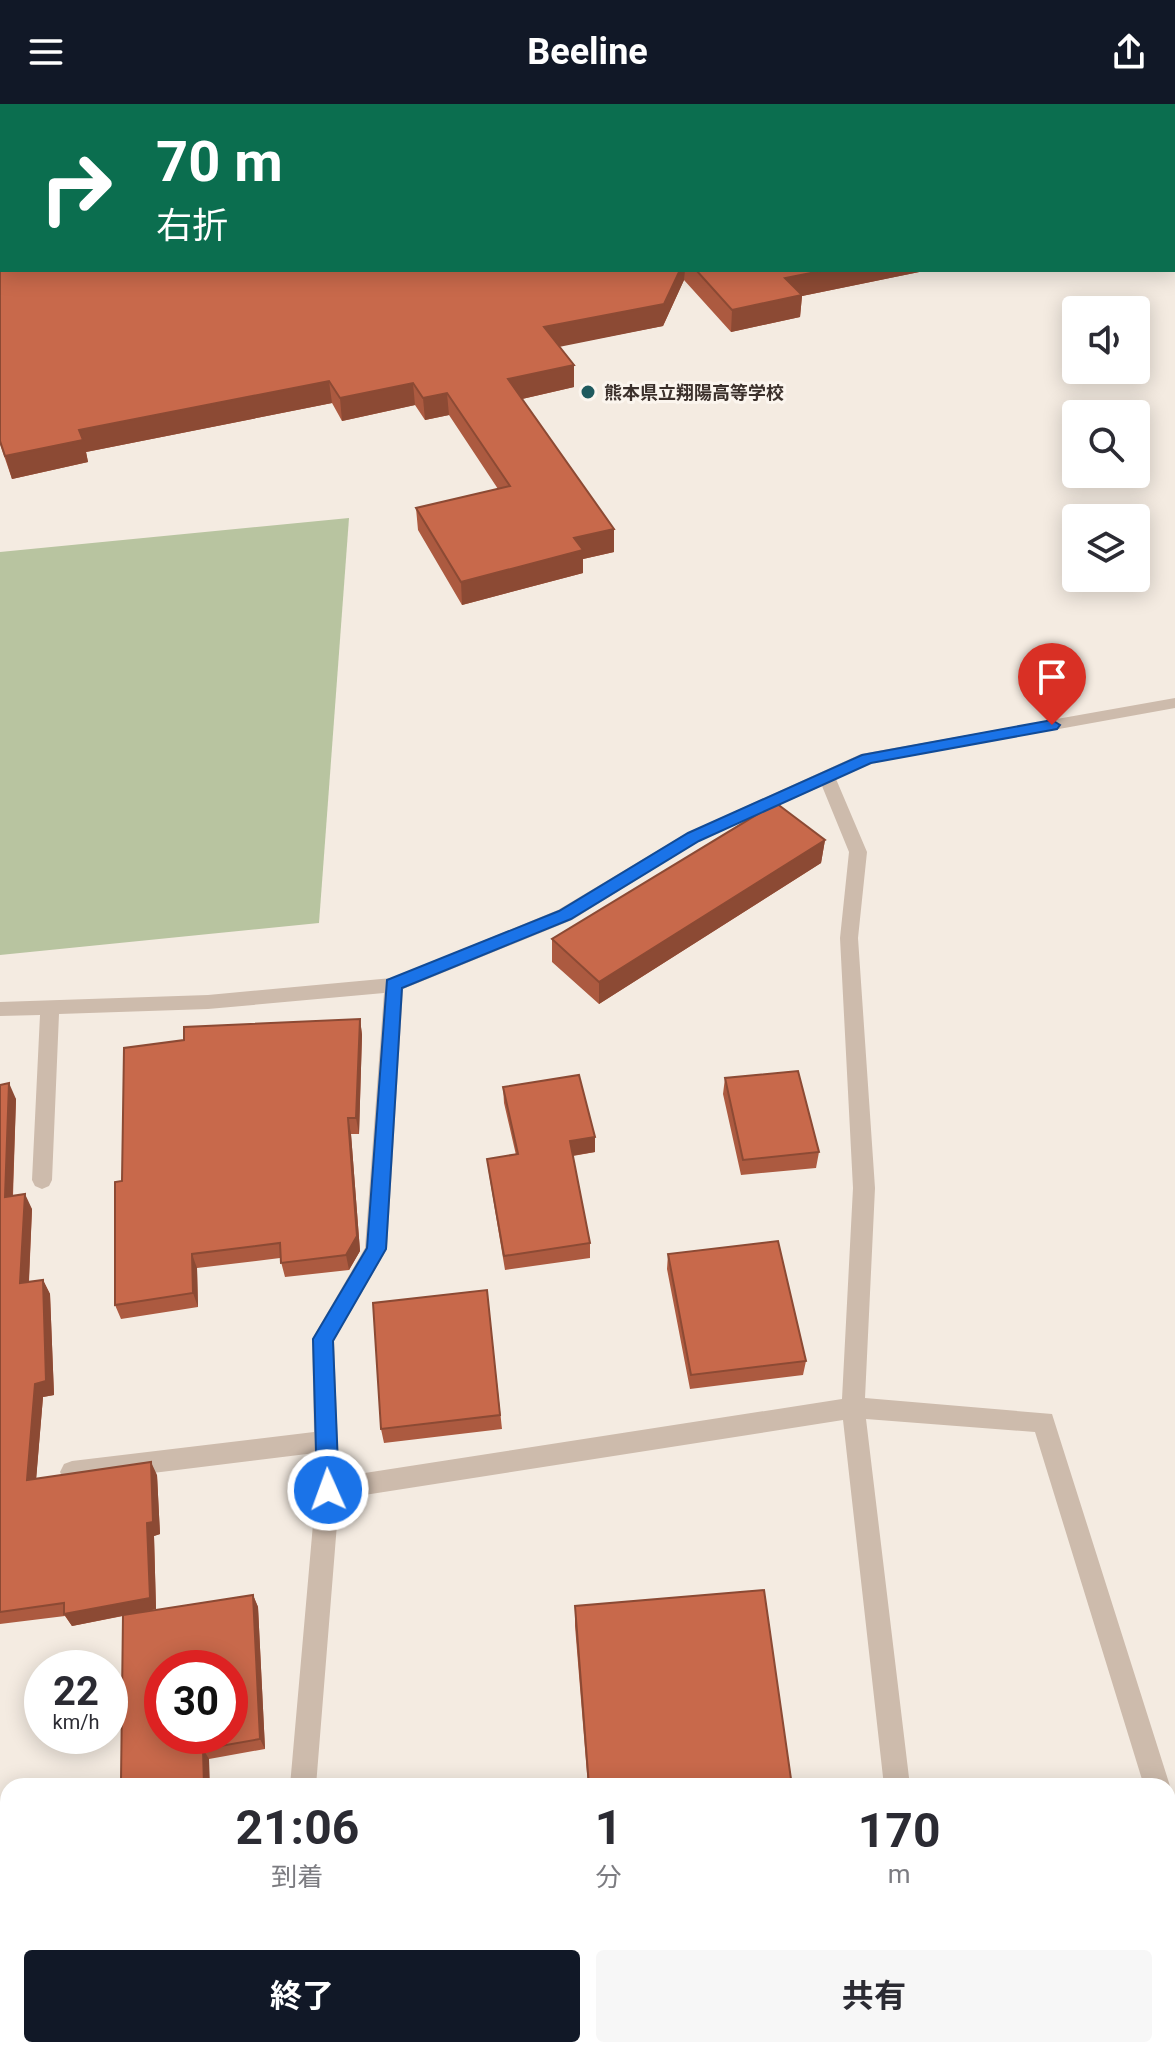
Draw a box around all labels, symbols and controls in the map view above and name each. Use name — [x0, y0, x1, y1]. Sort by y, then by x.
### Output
icon: menu — [24, 30, 68, 74]
icon: share — [1107, 30, 1151, 74]
text: Beeline — [527, 31, 648, 73]
text: 70 m — [156, 129, 283, 195]
icon: right — [24, 136, 128, 240]
text: 右折 — [156, 205, 228, 247]
map controls — [1062, 296, 1150, 592]
button: sound — [1062, 296, 1150, 384]
place label: 熊本県立翔陽高等学校 — [604, 382, 784, 403]
marker: 熊本県立翔陽高等学校 — [579, 383, 597, 401]
button: search — [1062, 400, 1150, 488]
button: layers — [1062, 504, 1150, 592]
pin — [1018, 643, 1086, 725]
icon: arrive — [1030, 655, 1074, 699]
position arrow — [286, 1448, 370, 1532]
speed limit sign: 30 — [144, 1650, 248, 1754]
text: 22 — [53, 1668, 99, 1715]
text: km/h — [53, 1710, 99, 1734]
text: 21:06 — [236, 1799, 359, 1856]
text: 1 — [595, 1799, 622, 1856]
text: 170 — [858, 1802, 940, 1859]
text: m — [888, 1859, 911, 1889]
text: 到着 — [271, 1862, 323, 1892]
text: 分 — [596, 1862, 622, 1892]
button: 終了 — [24, 1950, 580, 2042]
button: 共有 — [596, 1950, 1152, 2042]

